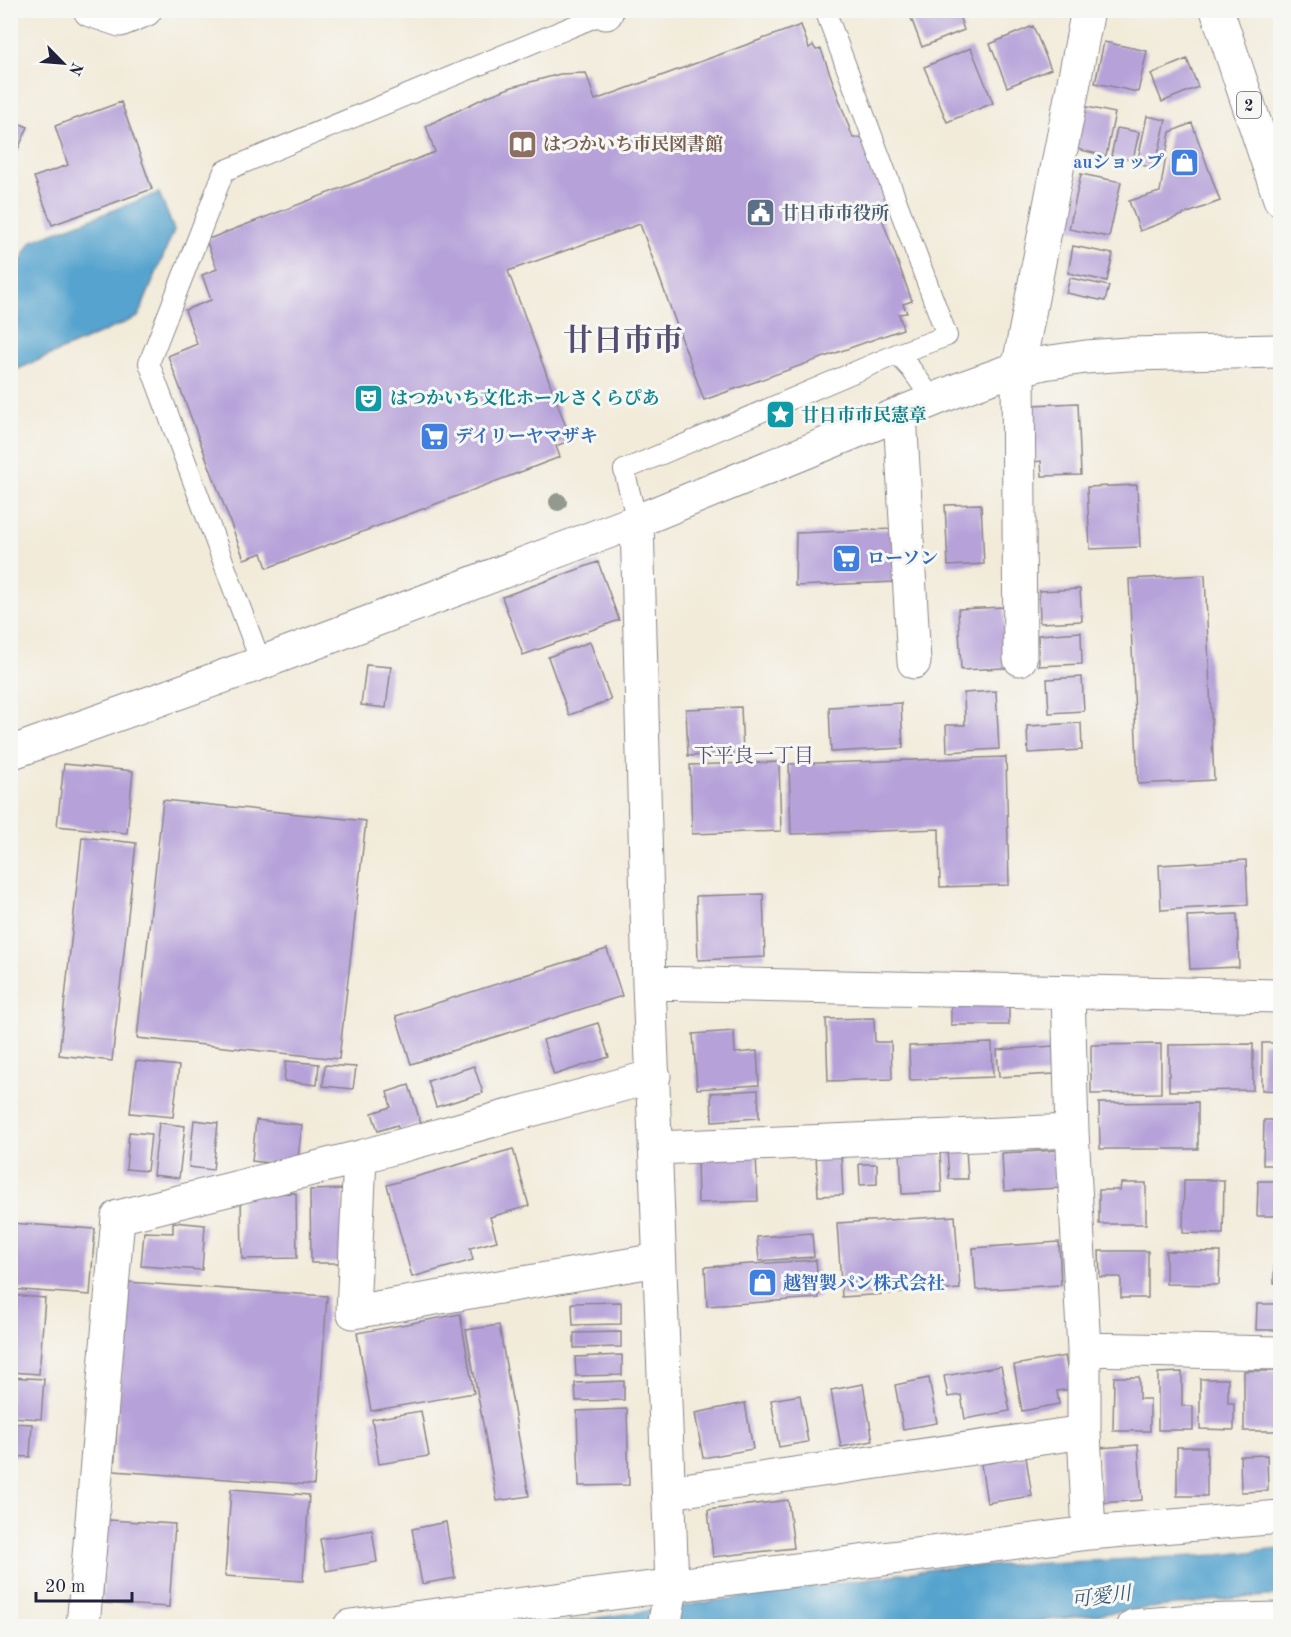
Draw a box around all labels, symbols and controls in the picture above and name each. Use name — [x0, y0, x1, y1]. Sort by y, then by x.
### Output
north arrow — [33, 33, 93, 93]
text: N — [65, 60, 85, 78]
road number: 2 — [1237, 92, 1261, 118]
library icon: はつかいち市民図書館 — [506, 128, 538, 160]
place label: はつかいち市民図書館 — [543, 134, 723, 154]
shop icon: auショップ — [1169, 146, 1201, 178]
place label: auショップ — [1073, 153, 1164, 172]
public building icon: 廿日市市役所 — [744, 197, 776, 229]
place label: 廿日市市役所 — [781, 203, 889, 223]
district label: 廿日市市 — [563, 324, 683, 357]
theatre icon: はつかいち文化ホールさくらぴあ — [353, 382, 385, 414]
place label: はつかいち文化ホールさくらぴあ — [390, 388, 660, 408]
place icon: 廿日市市民憲章 — [764, 399, 796, 431]
place label: 廿日市市民憲章 — [801, 405, 927, 425]
supermarket icon: デイリーヤマザキ — [418, 420, 450, 452]
place label: デイリーヤマザキ — [455, 426, 598, 446]
supermarket icon: ローソン — [830, 542, 862, 574]
place label: ローソン — [867, 550, 938, 568]
district label: 下平良一丁目 — [694, 745, 814, 767]
shop icon: 越智製パン株式会社 — [746, 1267, 778, 1299]
place label: 越智製パン株式会社 — [783, 1273, 945, 1293]
scale bar — [36, 1565, 132, 1603]
text: 20 m — [45, 1578, 85, 1596]
water label: 可愛川 — [1070, 1582, 1134, 1612]

